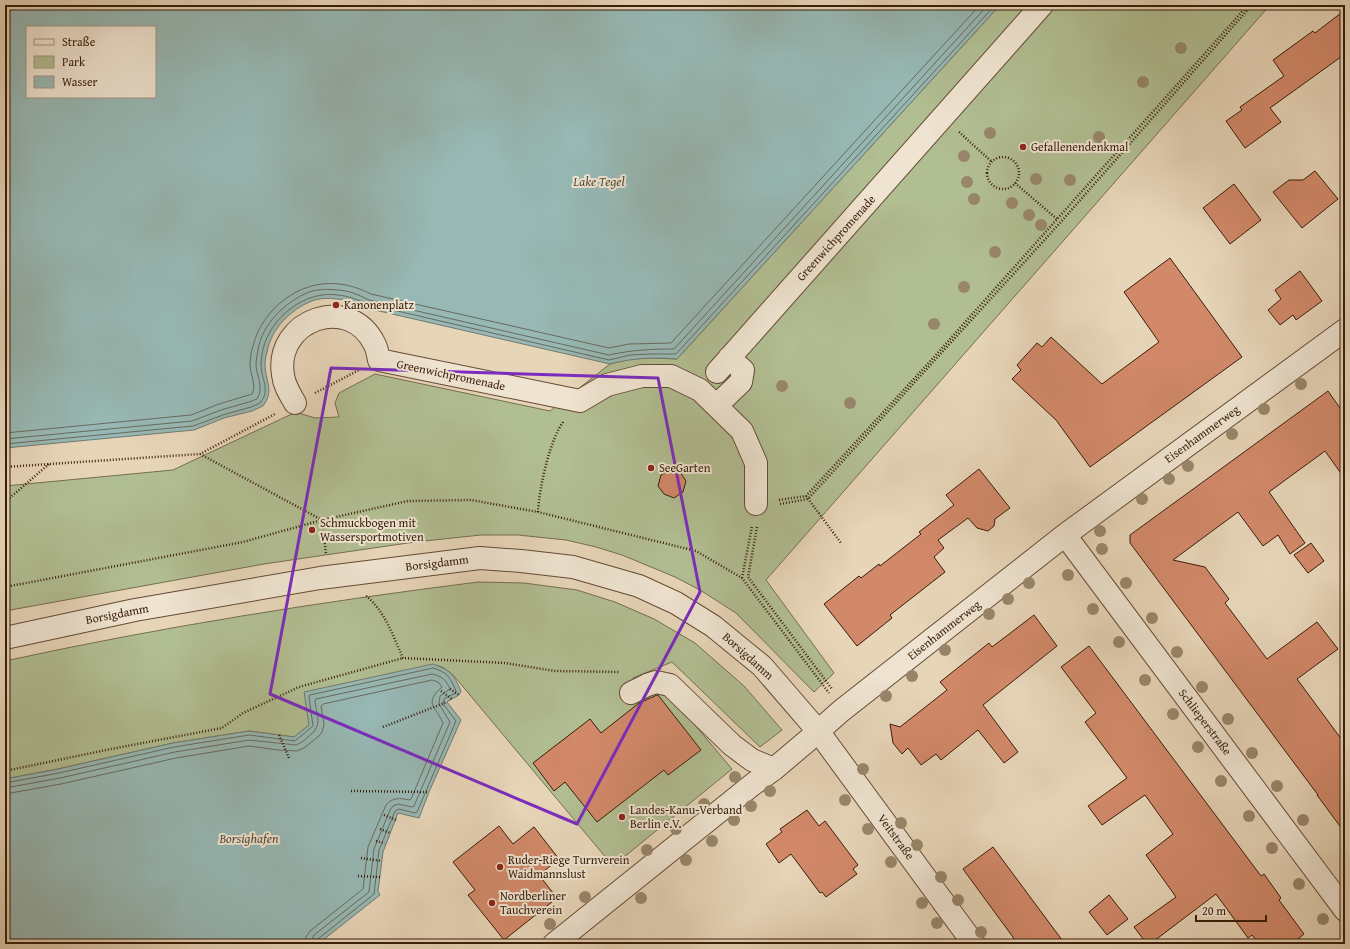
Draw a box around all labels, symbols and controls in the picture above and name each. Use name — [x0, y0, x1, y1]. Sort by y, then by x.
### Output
legend — [26, 26, 156, 98]
text: Straße — [62, 33, 96, 50]
text: Park — [62, 53, 86, 70]
text: Wasser — [62, 73, 98, 90]
place label: Gefallenendenkmal — [1031, 138, 1129, 155]
marker: Gefallenendenkmal — [1018, 142, 1028, 152]
water label: Lake Tegel — [572, 172, 625, 191]
street label: Greenwichpromenade — [792, 191, 879, 285]
place label: Kanonenplatz — [344, 296, 414, 313]
marker: Kanonenplatz — [331, 300, 341, 310]
street label: Greenwichpromenade — [395, 355, 507, 394]
street label: Eisenhammerweg — [1161, 401, 1243, 467]
place label: SeeGarten — [659, 459, 711, 476]
marker: SeeGarten — [646, 463, 656, 473]
place label: Schmuckbogen mit Wassersportmotiven — [320, 514, 424, 545]
marker: Schmuckbogen mit Wassersportmotiven — [307, 525, 317, 535]
street label: Borsigdamm — [404, 550, 470, 575]
street label: Eisenhammerweg — [903, 595, 984, 664]
street label: Borsigdamm — [84, 599, 150, 628]
street label: Borsigdamm — [719, 628, 778, 683]
street label: Schlieperstraße — [1175, 685, 1236, 759]
place label: Landes-Kanu-Verband Berlin e.V. — [630, 801, 743, 832]
street label: Veitstraße — [874, 810, 919, 863]
marker: Landes-Kanu-Verband Berlin e.V. — [617, 812, 627, 822]
water label: Borsighafen — [218, 829, 279, 848]
place label: Ruder-Riege Turnverein Waidmannslust — [508, 851, 630, 882]
marker: Ruder-Riege Turnverein Waidmannslust — [495, 862, 505, 872]
place label: Nordberliner Tauchverein — [500, 887, 566, 918]
scale bar — [1196, 897, 1266, 923]
marker: Nordberliner Tauchverein — [487, 898, 497, 908]
text: 20 m — [1202, 902, 1226, 919]

